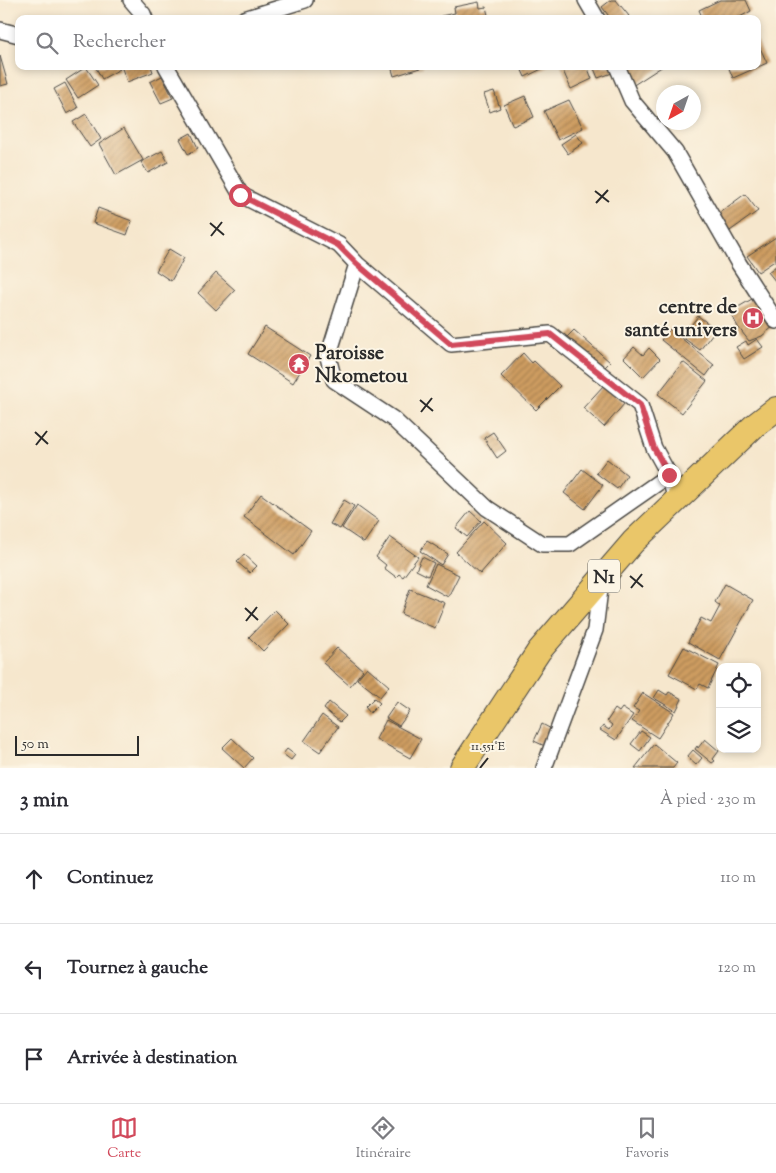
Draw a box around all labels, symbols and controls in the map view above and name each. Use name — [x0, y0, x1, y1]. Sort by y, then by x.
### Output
search box — [15, 15, 761, 70]
icon: search — [33, 29, 61, 57]
text: Rechercher — [73, 29, 166, 56]
north arrow — [656, 85, 701, 130]
route start — [229, 184, 252, 207]
place label: centre de santé univers — [624, 294, 737, 346]
hospital icon: centre de santé univers — [741, 306, 765, 330]
place label: Paroisse Nkometou — [315, 340, 408, 392]
temple icon: Paroisse Nkometou — [287, 352, 311, 376]
route end — [658, 464, 681, 487]
road number: N1 — [588, 560, 620, 592]
map controls — [716, 663, 761, 753]
button: locate — [716, 663, 761, 708]
button: layers — [716, 708, 761, 753]
scale bar — [15, 733, 139, 756]
text: 50 m — [22, 735, 49, 755]
text: 11.551°E — [471, 738, 506, 756]
text: 3 min — [20, 786, 69, 816]
text: À pied · 230 m — [660, 789, 756, 812]
icon: ahead — [20, 865, 48, 893]
text: Continuez — [67, 865, 153, 892]
text: 110 m — [720, 867, 756, 890]
icon: left — [20, 955, 48, 983]
text: Tournez à gauche — [67, 955, 208, 982]
text: 120 m — [718, 957, 756, 980]
icon: arrive — [20, 1045, 48, 1073]
text: Arrivée à destination — [67, 1045, 238, 1072]
tab: Carte — [107, 1114, 141, 1164]
tab: Itinéraire — [356, 1114, 411, 1164]
tab: Favoris — [626, 1114, 669, 1164]

